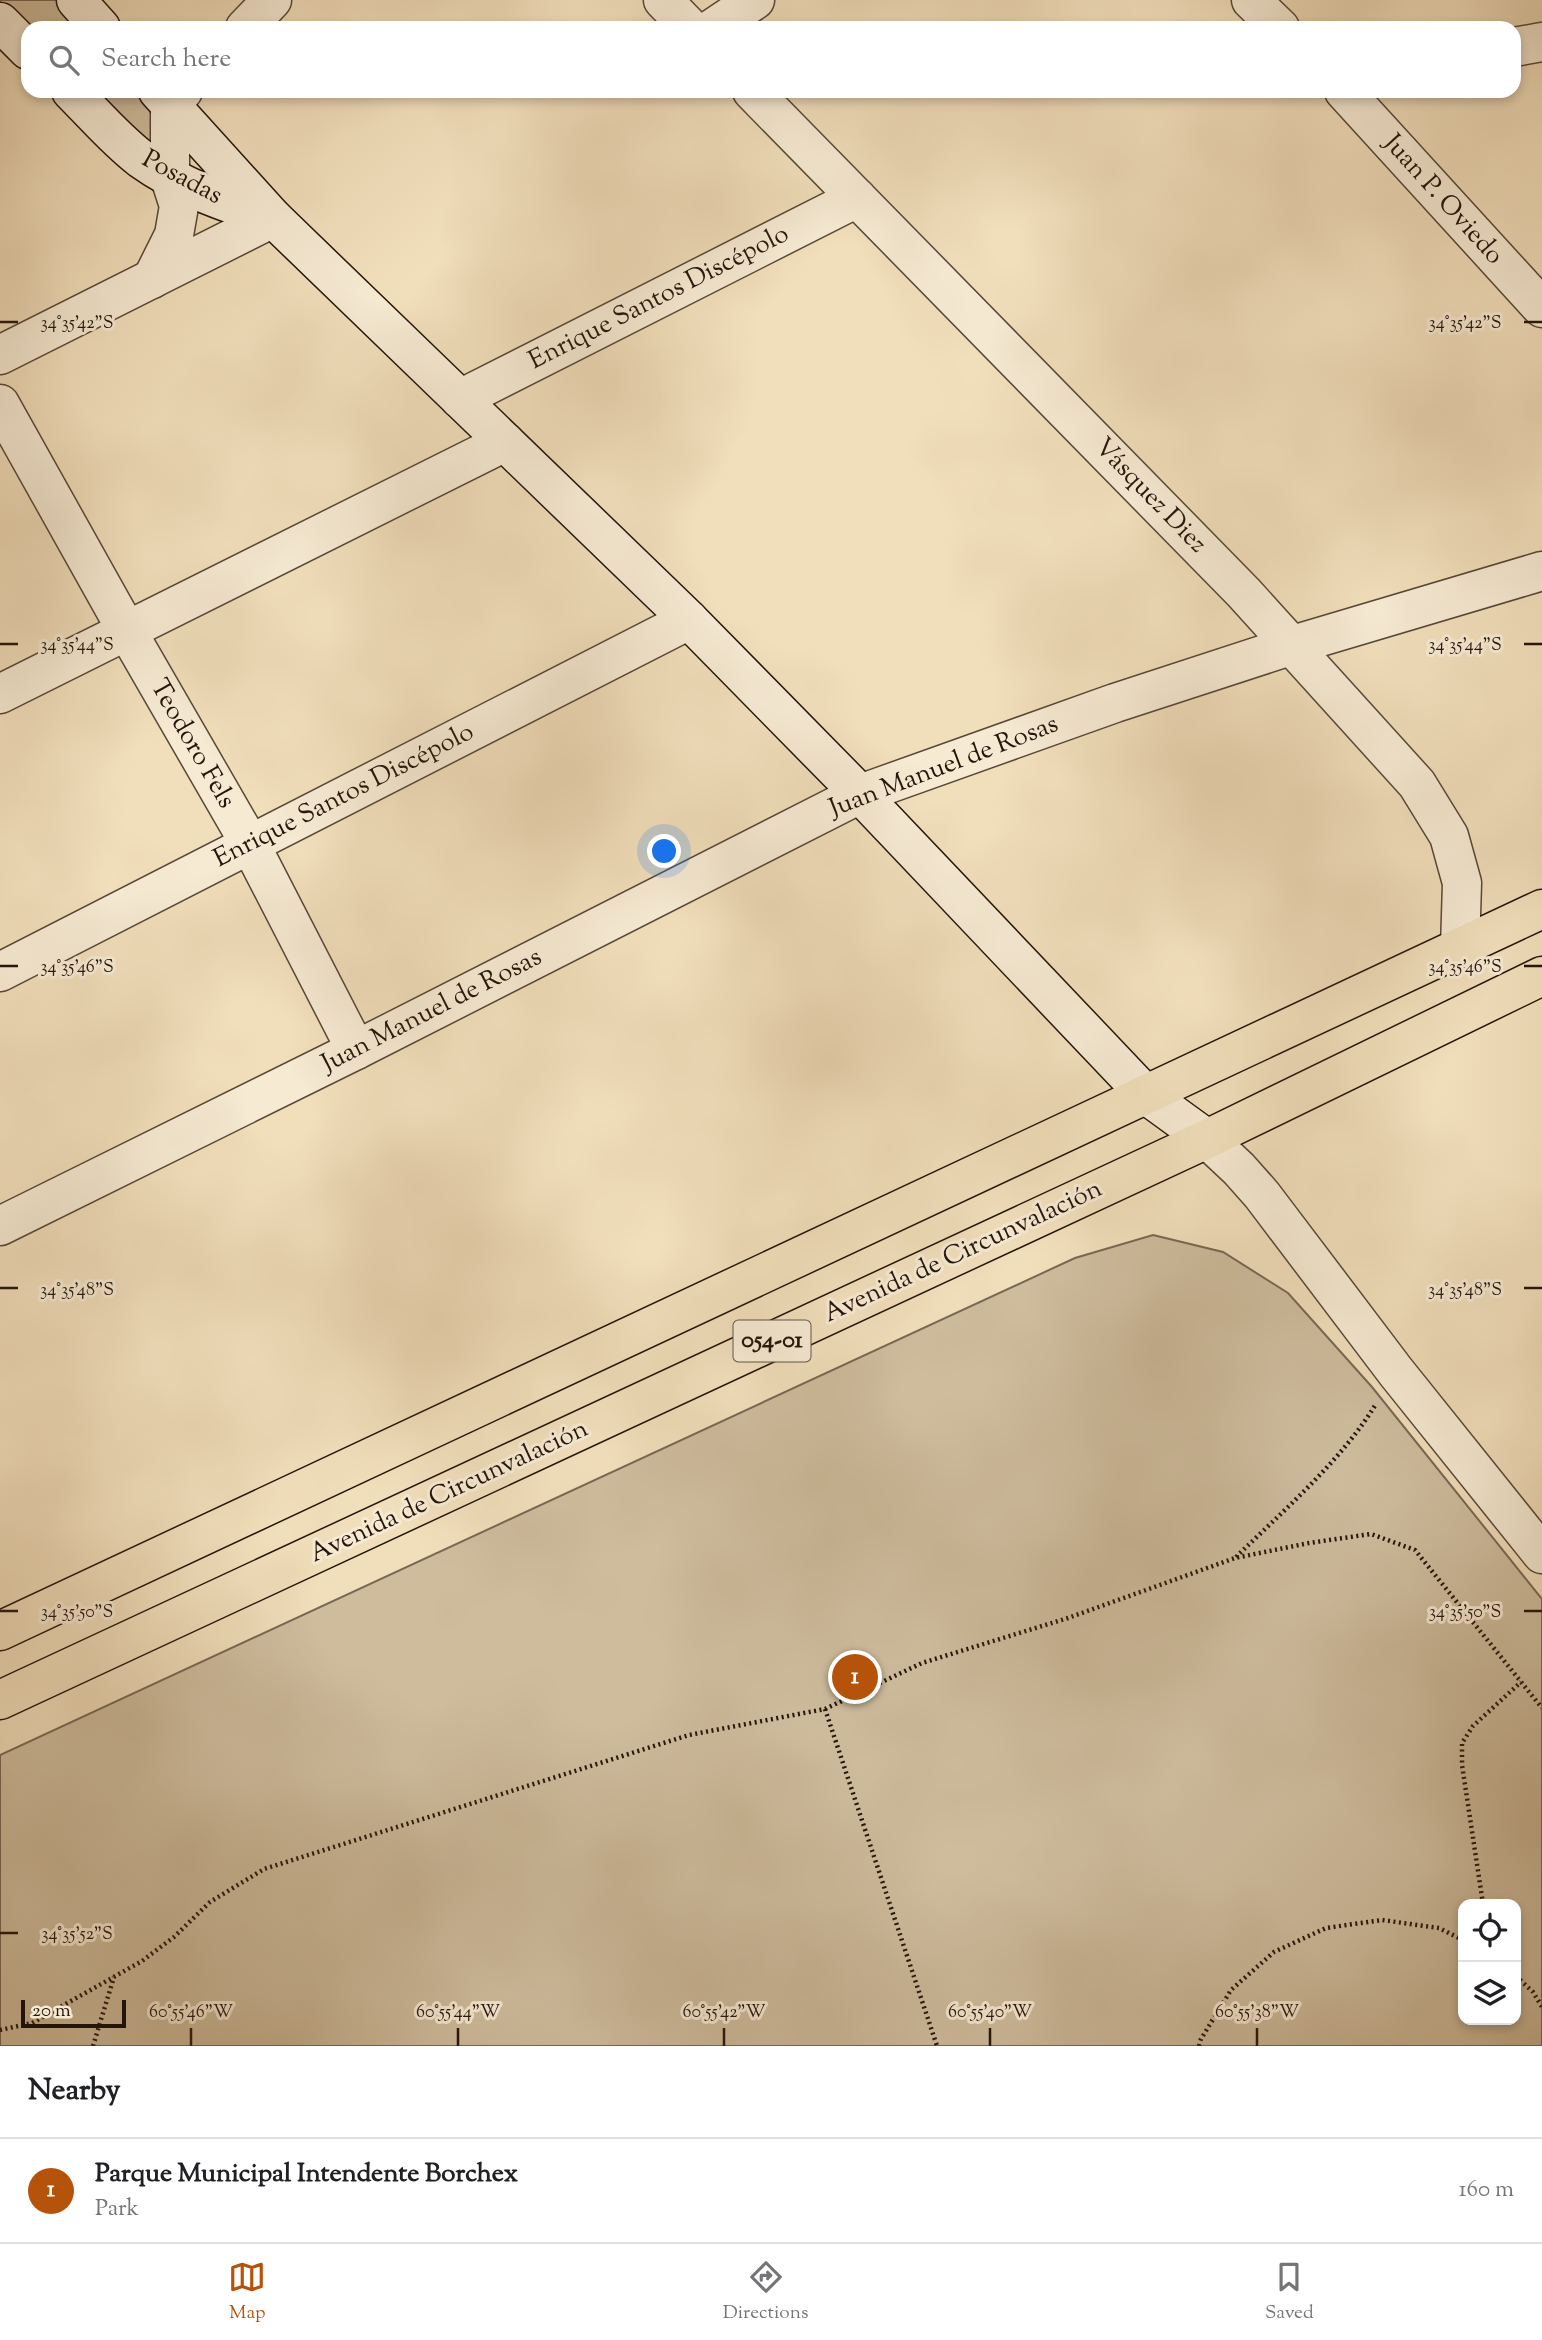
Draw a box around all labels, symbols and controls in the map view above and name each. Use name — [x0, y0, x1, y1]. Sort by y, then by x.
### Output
search box — [21, 21, 1521, 98]
icon: search — [45, 41, 83, 79]
text: Search here — [101, 41, 231, 78]
street label: Juan P. Oviedo — [1373, 125, 1512, 273]
street label: Posadas — [135, 141, 229, 215]
street label: Enrique Santos Discépolo — [522, 216, 796, 380]
text: 34°35'42"S — [41, 311, 113, 337]
text: 34°35'42"S — [1429, 311, 1501, 337]
street label: Vásquez Diez — [1085, 430, 1215, 562]
text: 34°35'44"S — [40, 633, 114, 659]
text: 34°35'44"S — [1428, 633, 1502, 659]
street label: Teodoro Fels — [140, 672, 244, 816]
street label: Juan Manuel de Rosas — [822, 706, 1064, 828]
street label: Enrique Santos Discépolo — [207, 714, 481, 878]
your location — [647, 834, 681, 868]
street label: Juan Manuel de Rosas — [314, 939, 549, 1084]
text: 34°35'46"S — [40, 955, 114, 981]
text: 34°35'46"S — [1428, 955, 1502, 981]
street label: Avenida de Circunvalación — [818, 1171, 1108, 1333]
text: 34°35'48"S — [40, 1278, 114, 1304]
text: 34°35'48"S — [1428, 1278, 1502, 1304]
road number: 054-01 — [734, 1321, 810, 1362]
street label: Avenida de Circunvalación — [304, 1411, 594, 1573]
text: 34°35'50"S — [41, 1600, 113, 1626]
text: 34°35'50"S — [1429, 1600, 1501, 1626]
pin: 1 — [832, 1651, 878, 1703]
map controls — [1458, 1899, 1521, 2025]
button: locate — [1458, 1899, 1521, 1962]
text: 34°35'52"S — [41, 1922, 113, 1948]
button: layers — [1458, 1962, 1521, 2025]
scale bar — [21, 1997, 126, 2029]
text: 20 m — [32, 1998, 71, 2025]
text: 60°55'46"W — [149, 2000, 233, 2026]
text: 60°55'44"W — [416, 2000, 500, 2026]
text: 60°55'42"W — [682, 2000, 766, 2026]
text: 60°55'40"W — [948, 2000, 1032, 2026]
text: 60°55'38"W — [1215, 2000, 1299, 2026]
text: Nearby — [28, 2070, 120, 2113]
text: Parque Municipal Intendente Borchex — [95, 2156, 518, 2193]
text: 1 — [47, 2174, 55, 2207]
text: 160 m — [1459, 2174, 1514, 2207]
text: Park — [95, 2193, 139, 2226]
tab: Map — [228, 2258, 266, 2327]
tab: Directions — [723, 2258, 808, 2327]
tab: Saved — [1265, 2258, 1314, 2327]

